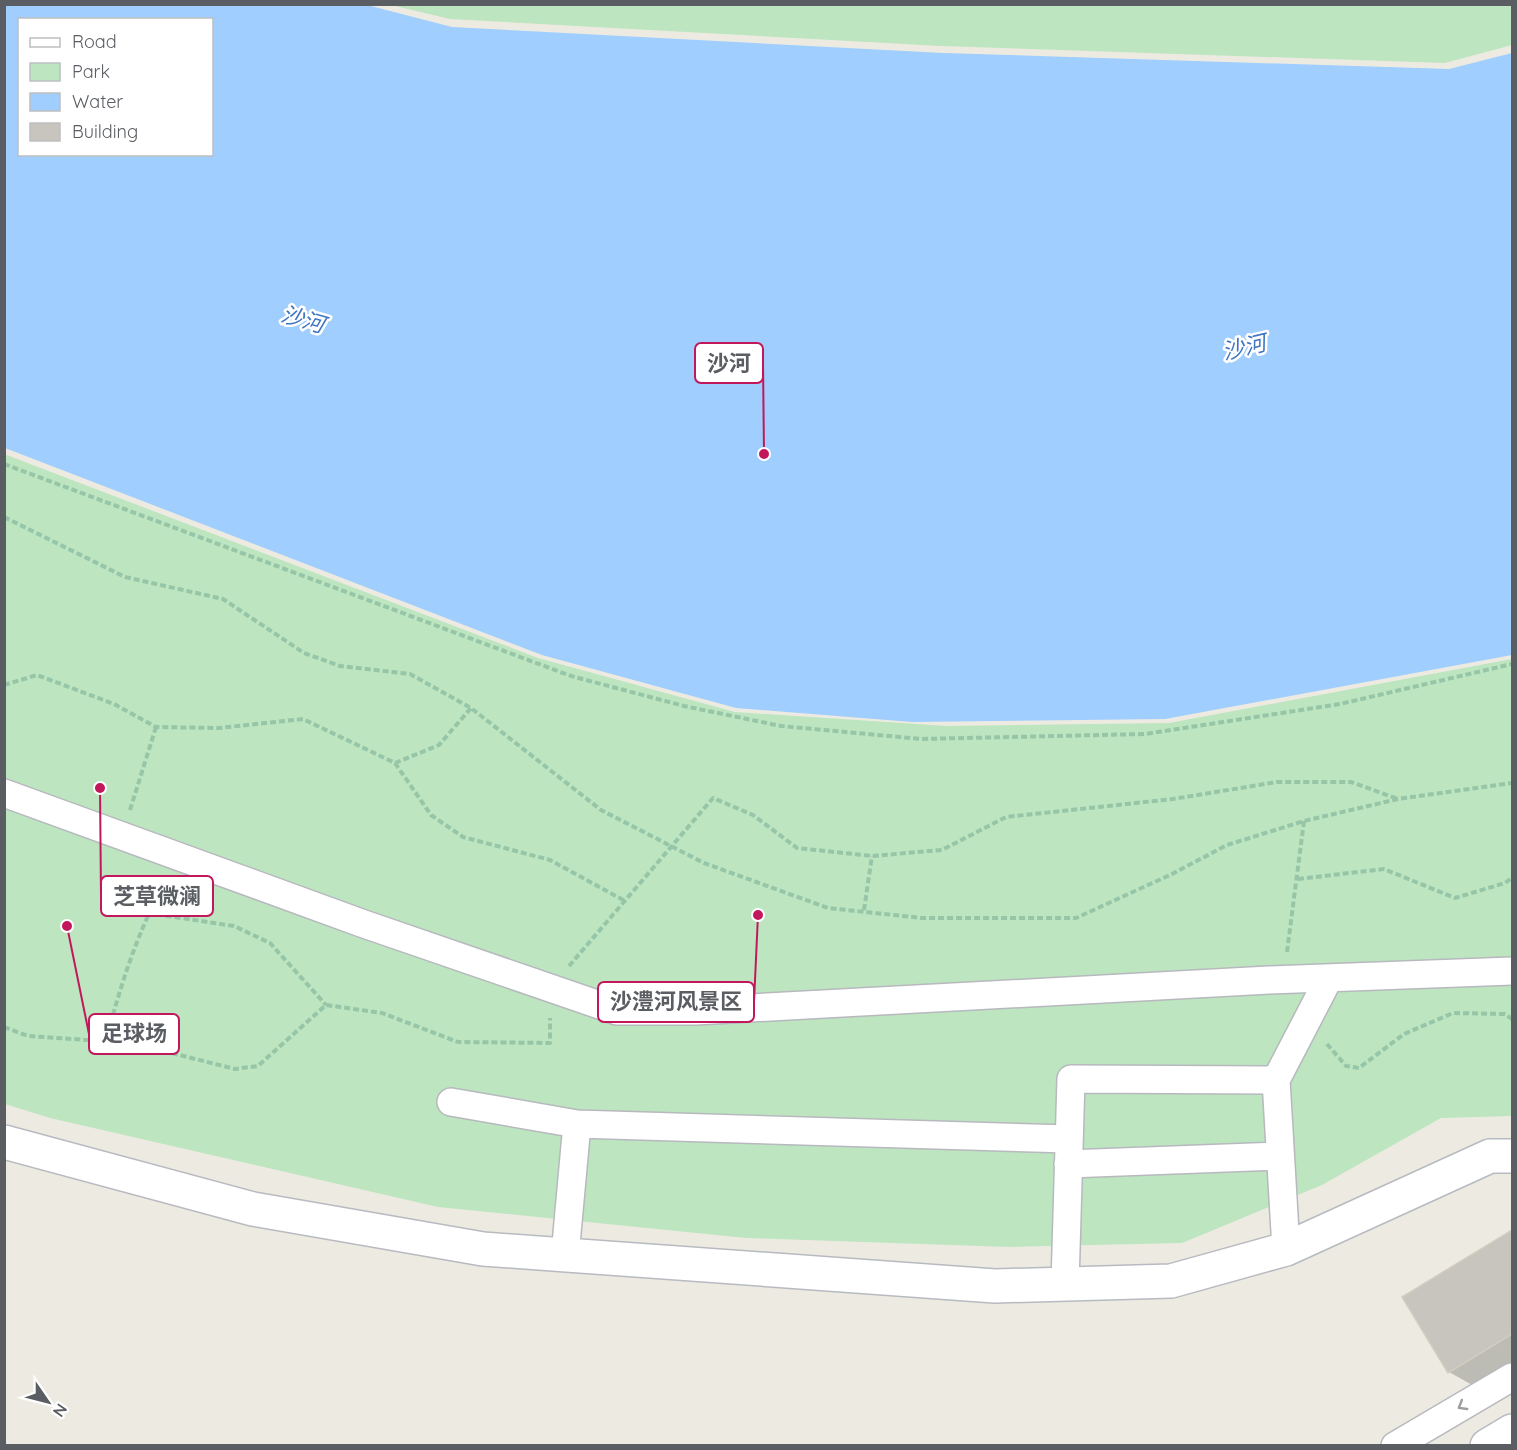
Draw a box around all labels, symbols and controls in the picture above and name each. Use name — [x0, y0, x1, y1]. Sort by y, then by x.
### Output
legend — [18, 18, 213, 156]
text: Road — [72, 30, 117, 53]
text: Park — [72, 60, 110, 83]
text: Water — [72, 90, 123, 113]
text: Building — [72, 120, 138, 143]
water label: 沙河 — [278, 299, 332, 340]
water label: 沙河 — [1219, 328, 1272, 366]
callout: 沙河 — [695, 343, 763, 383]
text: 沙河 — [707, 349, 751, 377]
callout: 芝草微澜 — [101, 876, 213, 916]
text: 芝草微澜 — [113, 882, 201, 910]
callout: 沙澧河风景区 — [598, 982, 754, 1022]
text: 沙澧河风景区 — [610, 987, 742, 1015]
callout: 足球场 — [89, 1014, 179, 1054]
text: 足球场 — [101, 1019, 167, 1047]
north arrow — [18, 1372, 78, 1432]
one-way arrow — [1458, 1398, 1468, 1410]
text: N — [49, 1400, 72, 1421]

